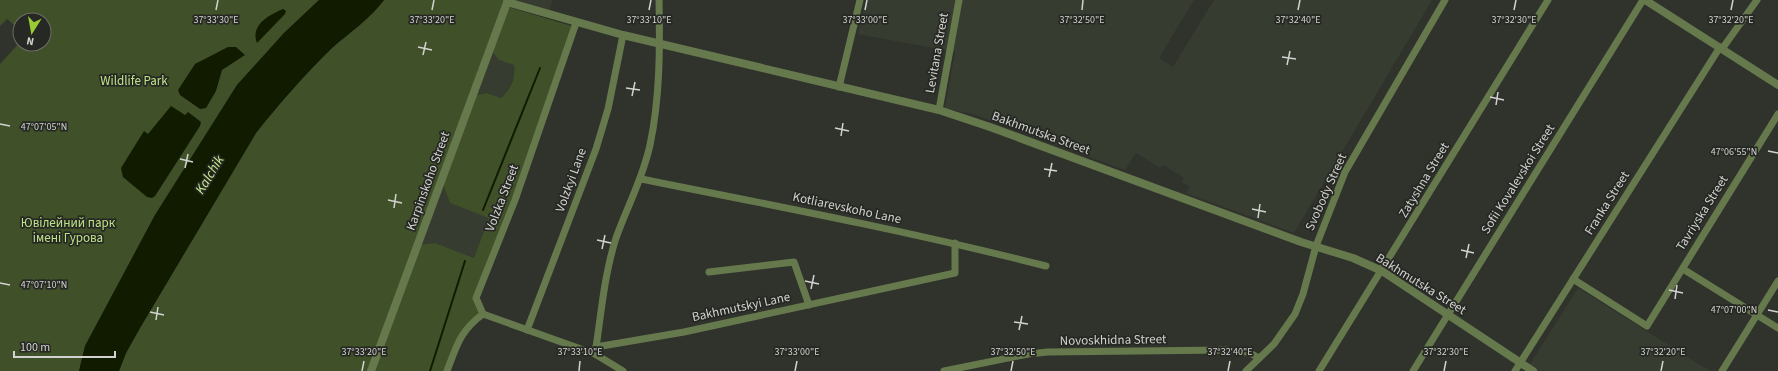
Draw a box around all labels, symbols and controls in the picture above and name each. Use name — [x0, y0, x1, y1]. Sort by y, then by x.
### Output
street label: Levitana Street — [921, 11, 953, 95]
north arrow — [12, 12, 52, 52]
text: 37°33'30"E — [193, 13, 239, 27]
text: 37°33'20"E — [409, 13, 455, 27]
text: 37°33'10"E — [626, 13, 672, 27]
text: 37°33'00"E — [842, 13, 888, 27]
text: 37°32'50"E — [1059, 13, 1105, 27]
text: 37°32'40"E — [1275, 13, 1321, 27]
text: 37°32'30"E — [1491, 13, 1537, 27]
text: 37°32'20"E — [1708, 13, 1754, 27]
text: N — [25, 33, 35, 49]
park label: Wildlife Park — [100, 72, 168, 90]
street label: Bakhmutska Street — [989, 107, 1093, 159]
text: 47°07'05"N — [21, 120, 67, 134]
street label: Sofii Kovalevskoi Street — [1477, 120, 1559, 237]
street label: Karpinskoho Street — [402, 128, 454, 233]
street label: Zatyshna Street — [1394, 138, 1454, 221]
street label: Volzkyi Lane — [551, 145, 591, 215]
text: 47°06'55"N — [1711, 145, 1757, 159]
street label: Svobody Street — [1301, 150, 1351, 233]
water label: Kalchik — [191, 152, 230, 198]
street label: Volzka Street — [481, 161, 523, 234]
street label: Franka Street — [1580, 167, 1634, 238]
street label: Tavriyska Street — [1672, 171, 1733, 254]
street label: Kotliarevskoho Lane — [791, 188, 903, 228]
park label: Ювілейний парк імені Гурова — [21, 214, 116, 247]
street label: Bakhmutska Street — [1372, 249, 1470, 319]
text: 47°07'10"N — [21, 278, 67, 292]
street label: Bakhmutskyi Lane — [690, 288, 792, 326]
text: 47°07'00"N — [1711, 303, 1757, 317]
street label: Novoskhidna Street — [1060, 330, 1167, 350]
scale bar — [14, 333, 115, 359]
text: 100 m — [20, 339, 50, 356]
text: 37°33'20"E — [341, 345, 387, 359]
text: 37°33'10"E — [557, 345, 603, 359]
text: 37°33'00"E — [774, 345, 820, 359]
text: 37°32'50"E — [990, 345, 1036, 359]
text: 37°32'40"E — [1207, 345, 1253, 359]
text: 37°32'30"E — [1423, 345, 1469, 359]
text: 37°32'20"E — [1640, 345, 1686, 359]

